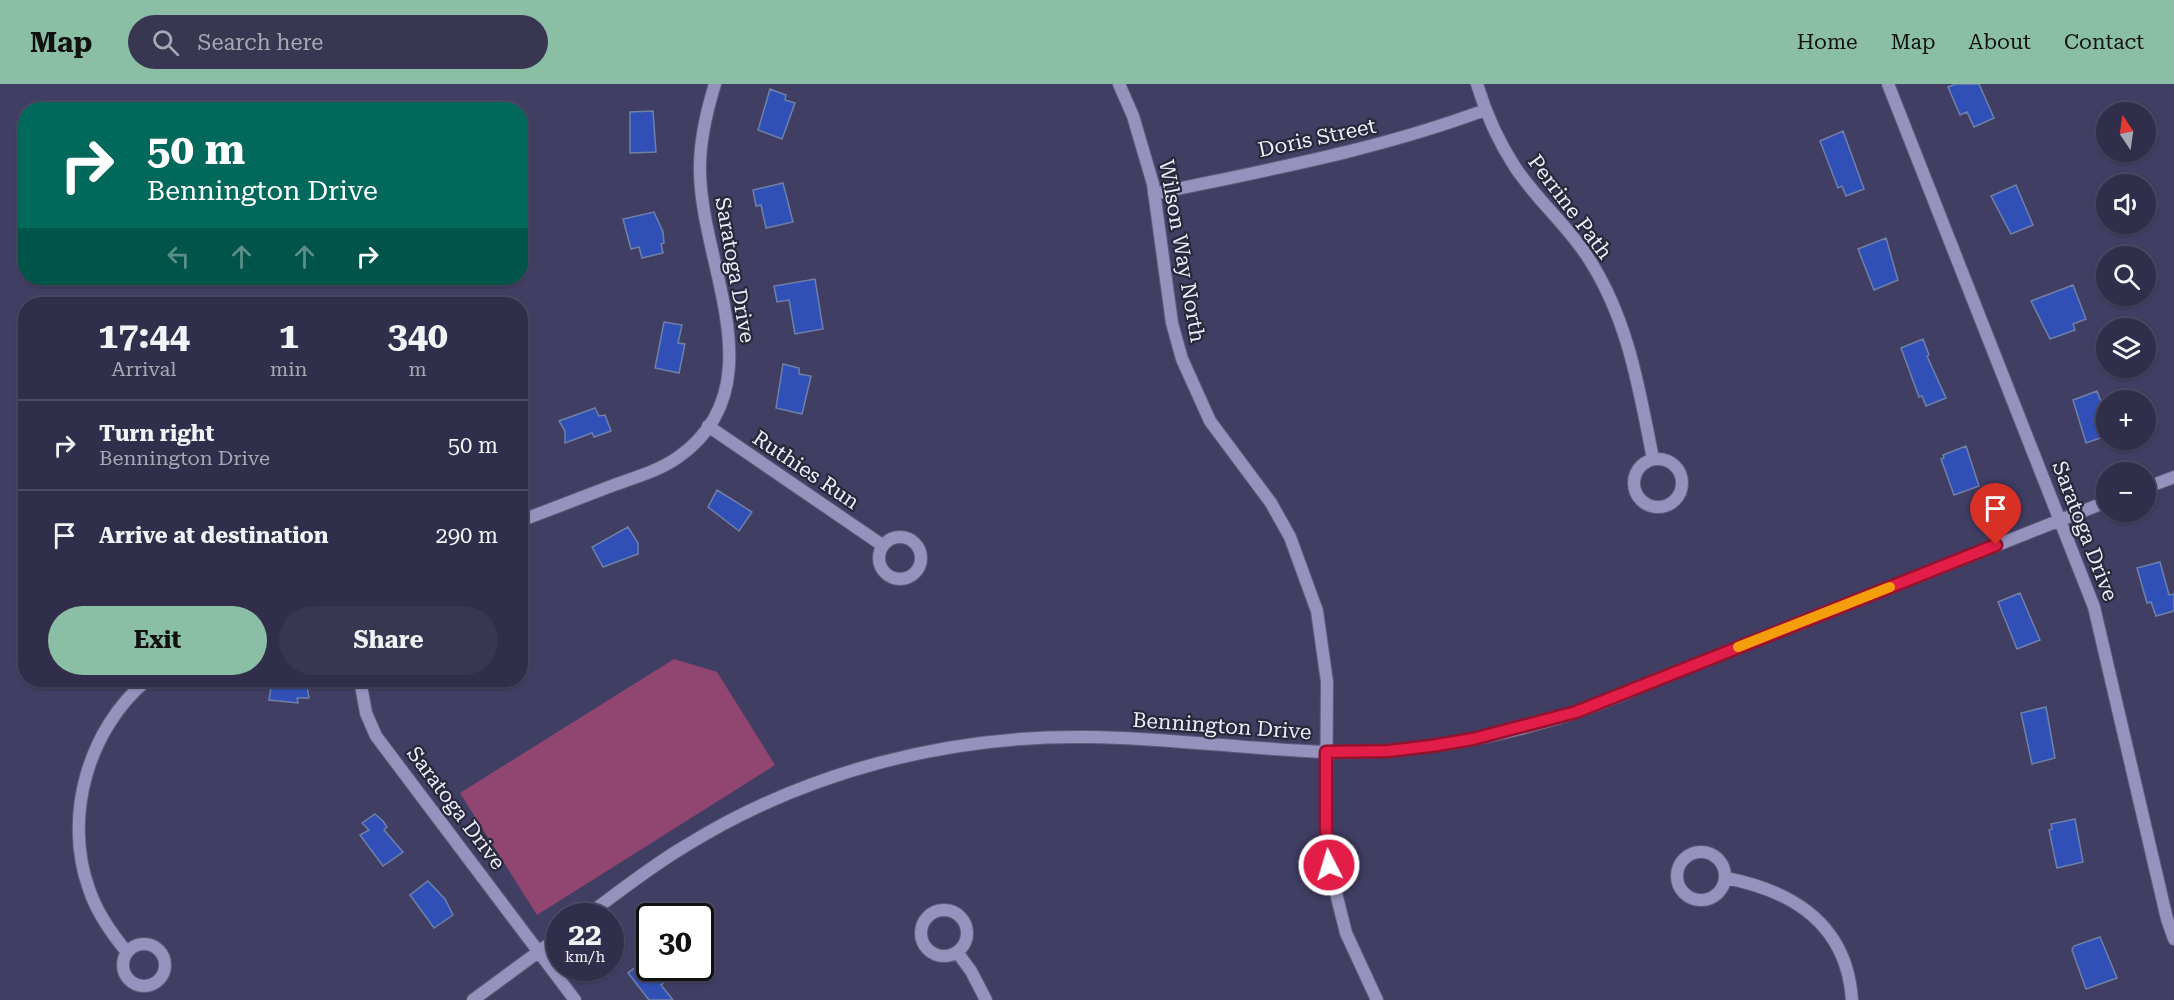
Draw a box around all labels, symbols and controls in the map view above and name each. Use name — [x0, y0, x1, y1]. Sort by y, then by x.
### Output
search box — [128, 15, 548, 69]
text: Map — [30, 26, 92, 59]
icon: search — [149, 26, 182, 59]
text: Search here — [197, 30, 323, 55]
text: Home — [1797, 30, 1858, 54]
text: Map — [1891, 30, 1936, 54]
text: About — [1969, 30, 2031, 54]
text: Contact — [2064, 30, 2144, 54]
north arrow — [2096, 102, 2156, 162]
map controls — [2096, 102, 2156, 522]
street label: Doris Street — [1256, 114, 1378, 162]
text: 50 m — [147, 125, 245, 174]
icon: right — [48, 126, 126, 204]
street label: Perrine Path — [1523, 150, 1617, 264]
street label: Wilson Way North — [1154, 158, 1210, 345]
button: sound — [2096, 174, 2156, 234]
text: Bennington Drive — [147, 175, 378, 207]
street label: Saratoga Drive — [710, 195, 760, 345]
icon: left — [162, 240, 195, 273]
icon: ahead — [225, 240, 258, 273]
icon: ahead — [288, 240, 321, 273]
icon: right — [351, 240, 384, 273]
button: search — [2096, 246, 2156, 306]
text: 17:44 — [98, 315, 190, 357]
text: 1 — [279, 315, 299, 357]
text: 340 — [388, 315, 448, 357]
button: layers — [2096, 318, 2156, 378]
text: Arrival — [111, 357, 176, 381]
text: min — [270, 357, 307, 381]
text: m — [409, 357, 427, 381]
button: + — [2096, 390, 2156, 450]
text: Turn right — [99, 421, 214, 446]
street label: Ruthies Run — [748, 426, 864, 515]
icon: right — [48, 429, 81, 462]
text: 50 m — [448, 433, 498, 458]
text: Bennington Drive — [99, 446, 270, 470]
street label: Saratoga Drive — [2047, 458, 2123, 604]
button: − — [2096, 462, 2156, 522]
pin — [1970, 483, 2021, 545]
icon: arrive — [1979, 492, 2012, 525]
icon: arrive — [48, 519, 81, 552]
text: Arrive at destination — [99, 523, 328, 548]
text: 290 m — [435, 523, 498, 548]
button: Exit — [48, 606, 267, 675]
button: Share — [279, 606, 498, 675]
street label: Bennington Drive — [1132, 708, 1312, 744]
street label: Saratoga Drive — [402, 742, 510, 874]
position arrow — [1297, 833, 1361, 897]
speed limit sign: 30 — [636, 903, 714, 981]
text: 22 — [568, 917, 602, 952]
text: km/h — [565, 948, 605, 966]

